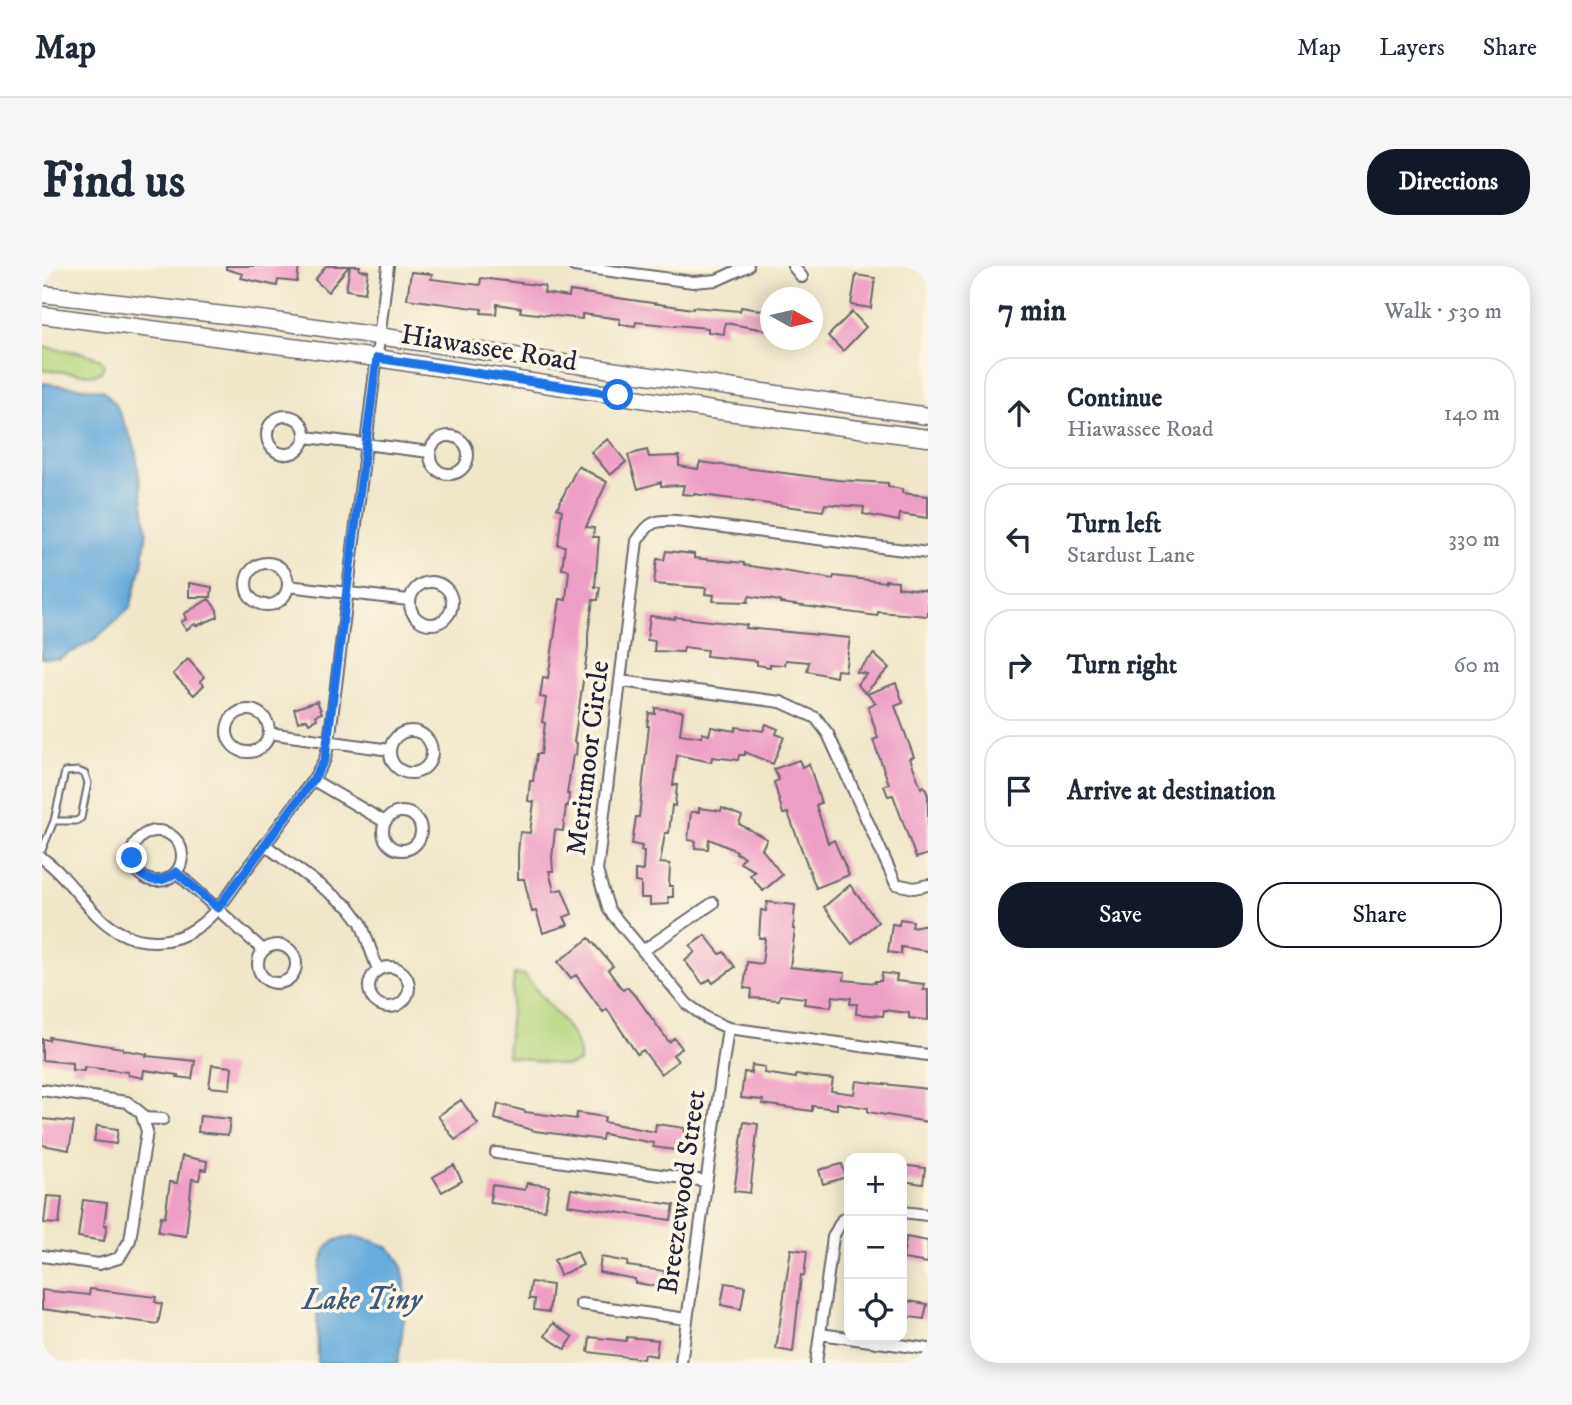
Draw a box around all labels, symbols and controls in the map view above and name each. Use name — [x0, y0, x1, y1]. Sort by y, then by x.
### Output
text: Map — [35, 28, 96, 69]
text: Map — [1297, 33, 1341, 63]
text: Layers — [1379, 33, 1445, 63]
text: Share — [1483, 33, 1537, 63]
button: Directions — [1367, 149, 1530, 215]
text: Find us — [42, 151, 185, 213]
north arrow — [760, 287, 823, 350]
text: 7 min — [998, 293, 1066, 330]
text: Walk · 530 m — [1384, 297, 1502, 326]
street label: Hiawassee Road — [398, 317, 580, 379]
route start — [602, 379, 633, 410]
text: Continue — [1067, 382, 1162, 415]
icon: ahead — [1000, 394, 1038, 432]
text: 140 m — [1444, 399, 1500, 428]
text: Hiawassee Road — [1067, 415, 1213, 444]
text: Turn left — [1067, 508, 1161, 541]
icon: left — [1000, 520, 1038, 558]
text: 330 m — [1448, 525, 1500, 554]
text: Stardust Lane — [1067, 541, 1195, 570]
icon: right — [1000, 646, 1038, 684]
text: Turn right — [1067, 649, 1177, 682]
text: 60 m — [1453, 651, 1500, 680]
street label: Meritmoor Circle — [559, 659, 617, 857]
icon: arrive — [1000, 772, 1038, 810]
text: Arrive at destination — [1067, 775, 1276, 808]
route end — [116, 842, 147, 873]
button: Save — [998, 882, 1243, 948]
button: Share — [1257, 882, 1502, 948]
street label: Breezewood Street — [650, 1087, 714, 1297]
map controls — [844, 1153, 907, 1342]
button: + — [844, 1153, 907, 1216]
button: − — [844, 1216, 907, 1279]
button: locate — [844, 1279, 907, 1342]
water label: Lake Tiny — [300, 1282, 424, 1319]

